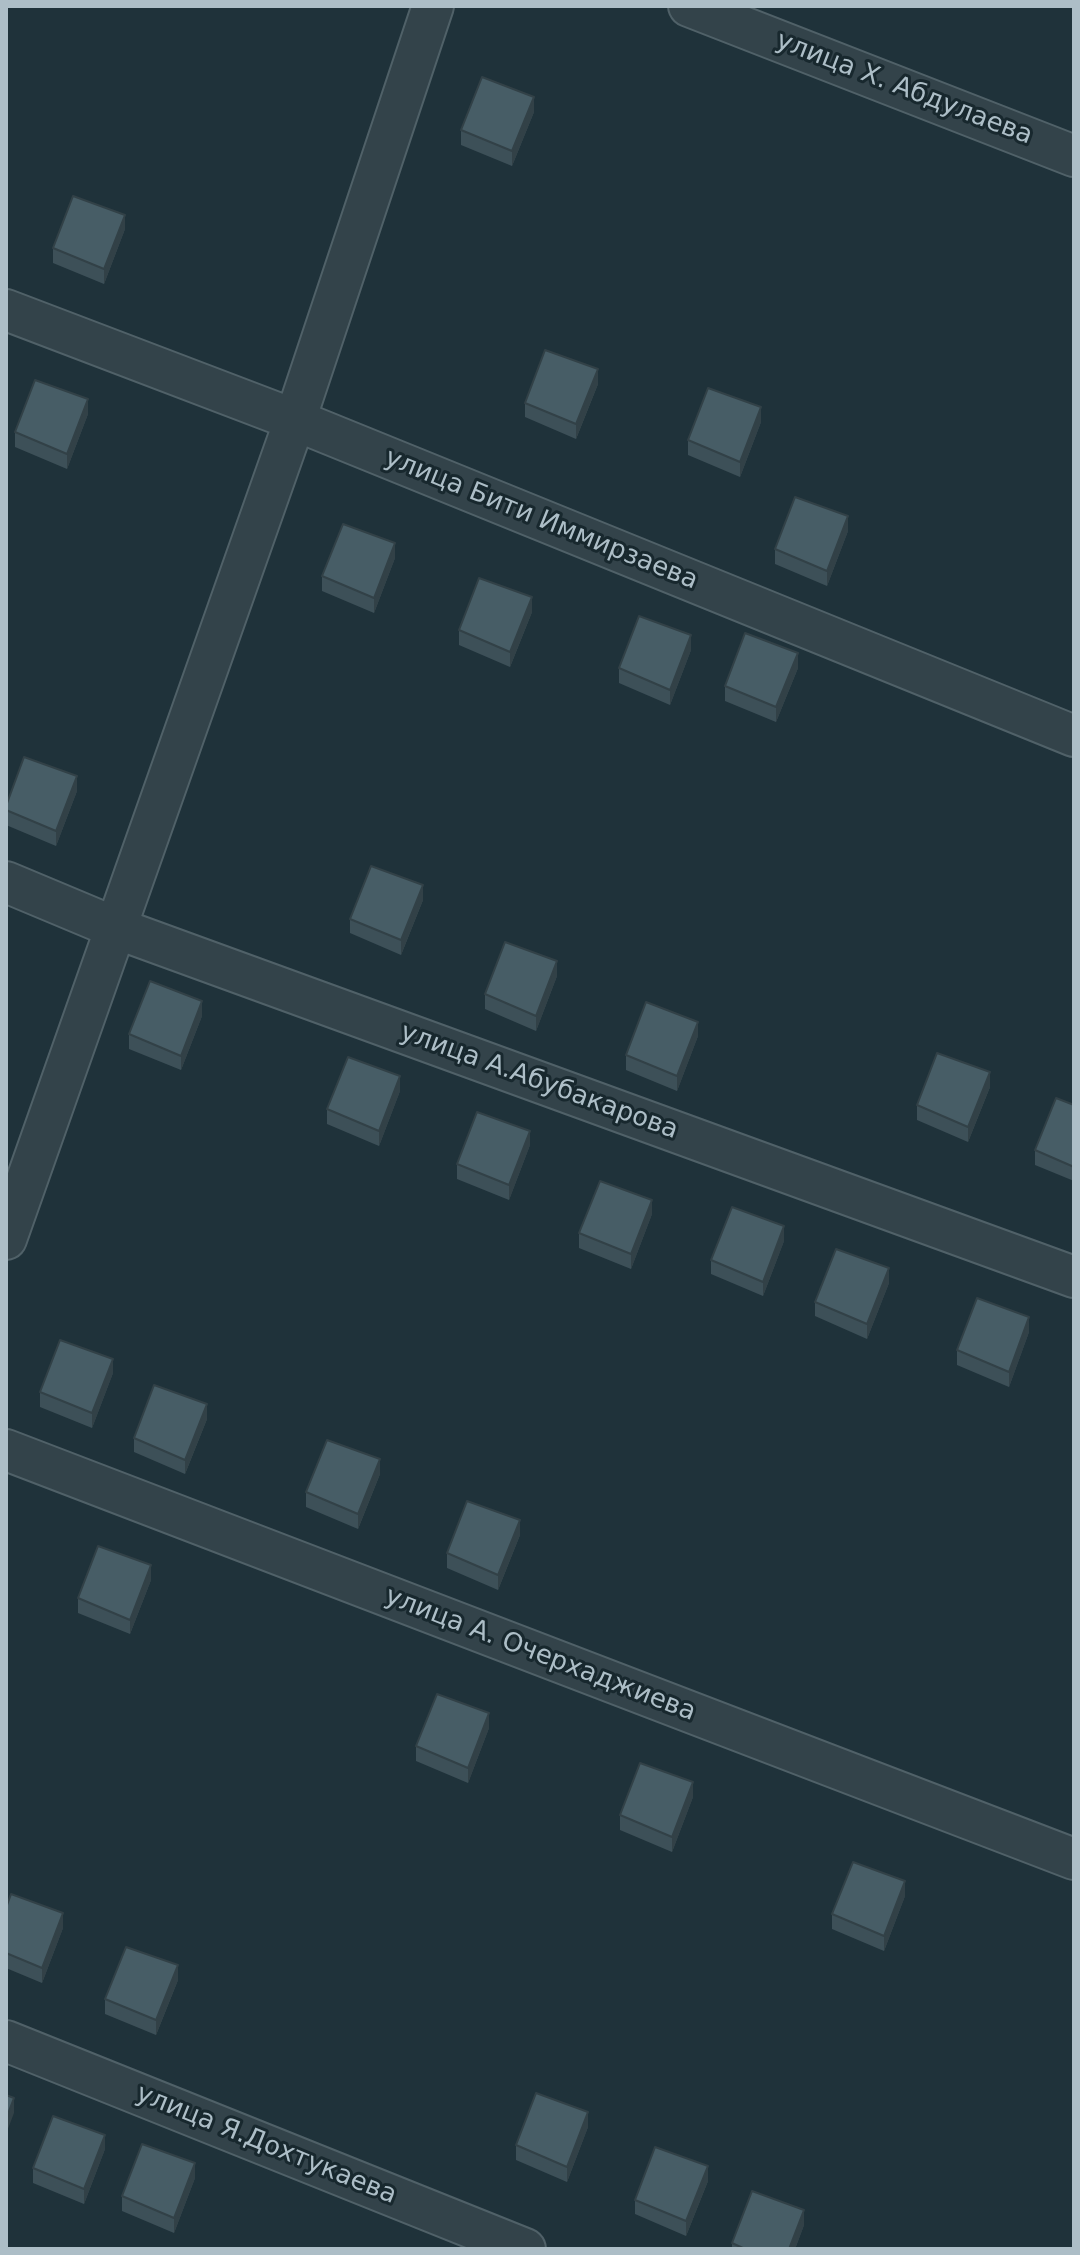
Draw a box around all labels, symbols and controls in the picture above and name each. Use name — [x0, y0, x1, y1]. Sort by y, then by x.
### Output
street label: улица Х. Абдулаева — [771, 26, 1037, 152]
street label: улица Бити Иммирзаева — [380, 443, 702, 597]
street label: улица А.Абубакарова — [396, 1017, 682, 1147]
street label: улица А. Очерхаджиева — [380, 1581, 700, 1729]
street label: улица Я.Дохтукаева — [131, 2078, 401, 2212]

